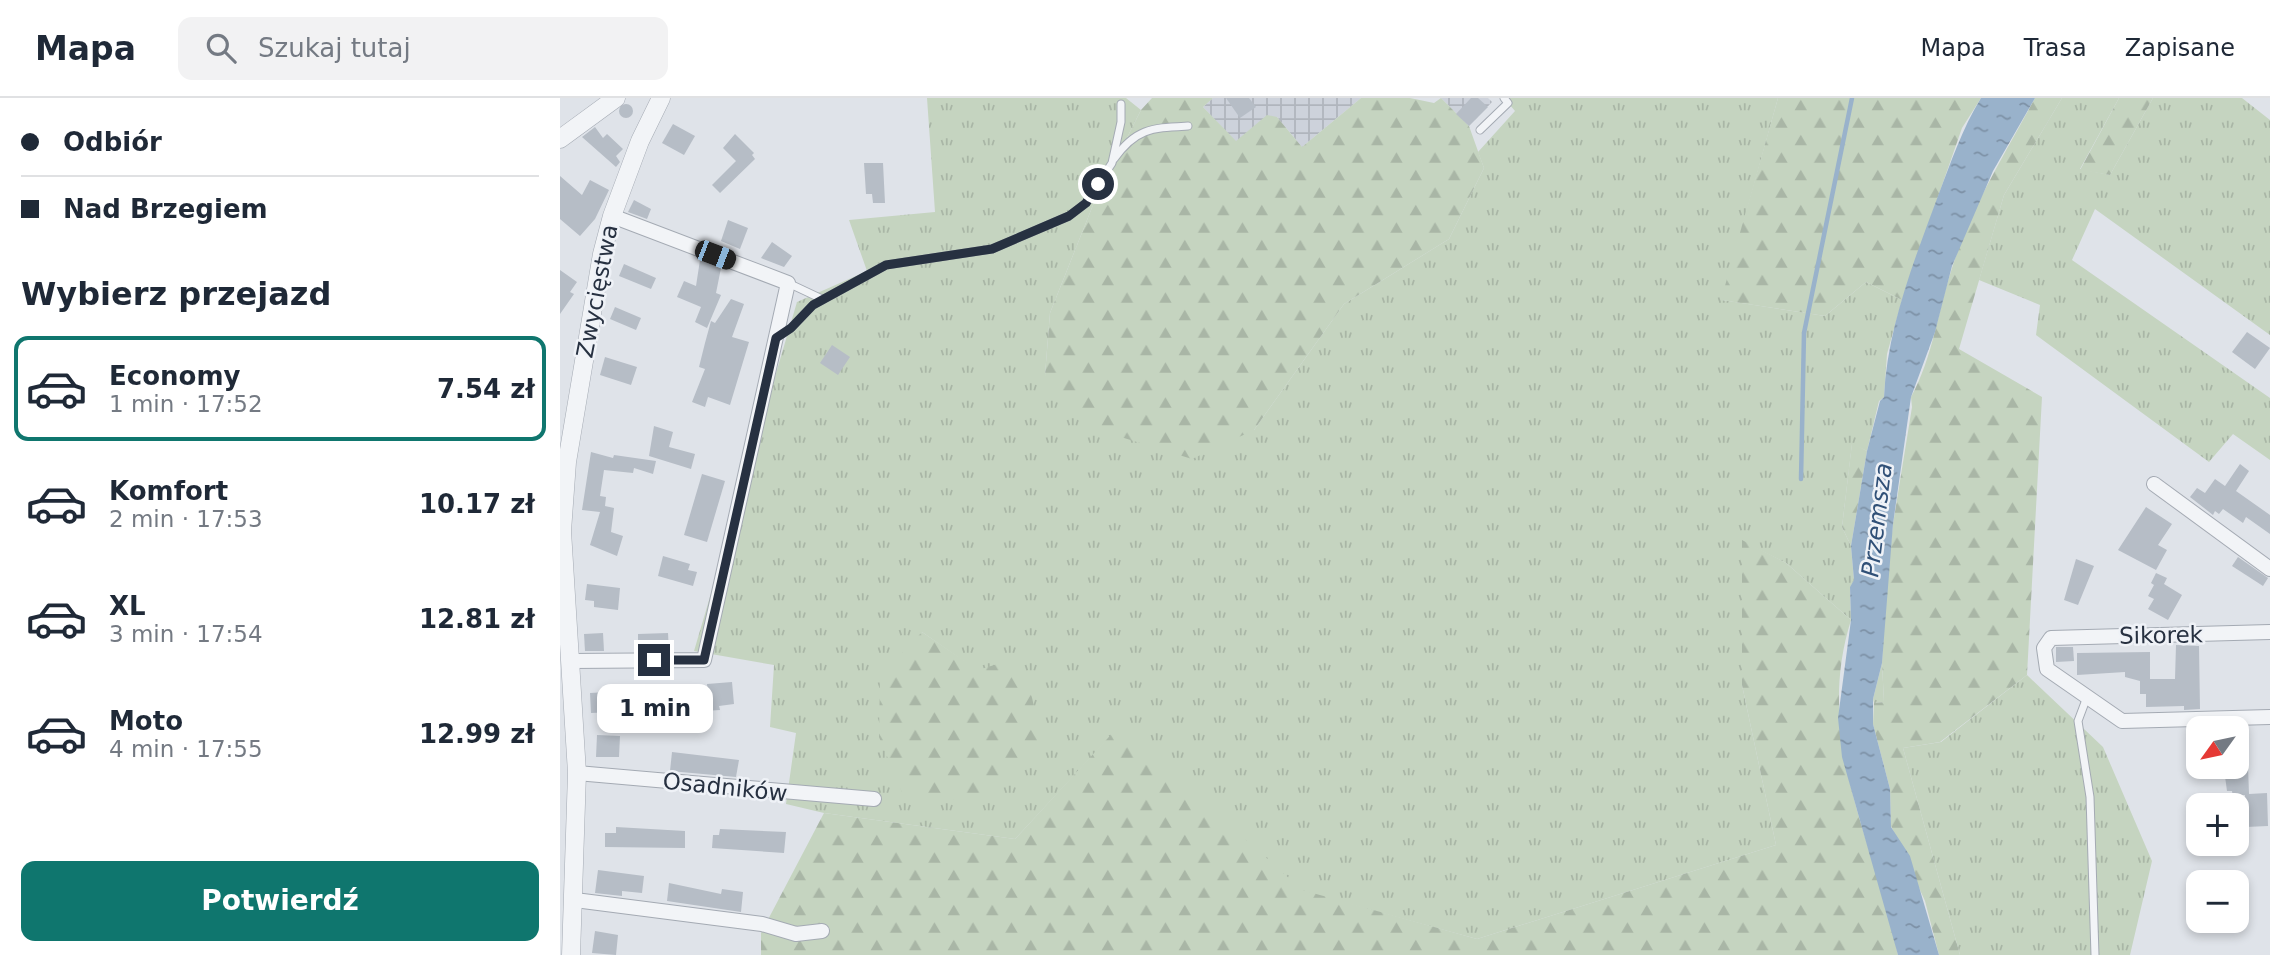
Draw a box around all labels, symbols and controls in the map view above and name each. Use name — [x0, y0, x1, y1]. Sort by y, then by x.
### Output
search box — [178, 17, 668, 80]
text: Mapa — [35, 29, 136, 68]
icon: search — [202, 29, 240, 67]
text: Szukaj tutaj — [258, 33, 411, 63]
text: Mapa — [1920, 34, 1986, 62]
text: Trasa — [2024, 34, 2087, 62]
text: Zapisane — [2125, 34, 2235, 62]
text: Odbiór — [63, 127, 162, 157]
route start — [1082, 168, 1114, 200]
text: Nad Brzegiem — [63, 194, 268, 224]
street label: Zwycięstwa — [571, 222, 623, 360]
car — [692, 238, 739, 272]
text: Wybierz przejazd — [21, 275, 331, 313]
icon: car — [25, 357, 88, 420]
text: Economy — [109, 361, 240, 391]
text: 7.54 zł — [437, 374, 535, 404]
text: 1 min · 17:52 — [109, 391, 263, 417]
water label: Przemsza — [1856, 461, 1898, 579]
icon: car — [25, 472, 88, 535]
text: Komfort — [109, 476, 228, 506]
text: 10.17 zł — [419, 489, 535, 519]
text: 2 min · 17:53 — [109, 506, 263, 532]
icon: car — [25, 587, 88, 650]
text: XL — [109, 591, 146, 621]
text: 12.81 zł — [419, 604, 535, 634]
text: 3 min · 17:54 — [109, 621, 263, 647]
street label: Sikorek — [2119, 621, 2204, 649]
route end — [638, 644, 670, 676]
callout: 1 min — [596, 684, 712, 734]
text: 1 min — [619, 695, 691, 721]
icon: car — [25, 702, 88, 765]
text: Moto — [109, 706, 183, 736]
north arrow — [2186, 716, 2249, 779]
map controls — [2186, 716, 2249, 933]
text: 12.99 zł — [419, 719, 535, 749]
text: 4 min · 17:55 — [109, 736, 263, 762]
street label: Osadników — [661, 768, 789, 806]
button: + — [2186, 793, 2249, 856]
button: Potwierdź — [21, 861, 539, 941]
button: − — [2186, 870, 2249, 933]

